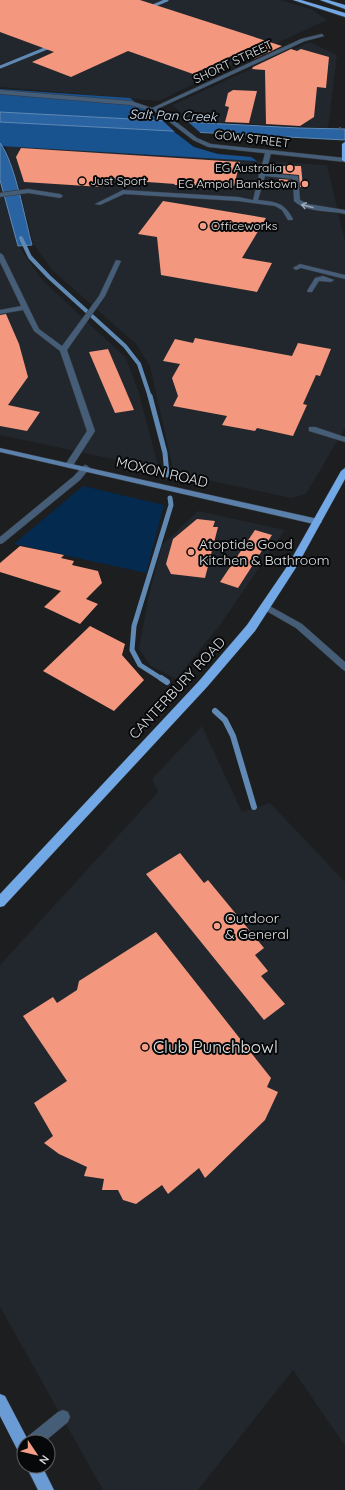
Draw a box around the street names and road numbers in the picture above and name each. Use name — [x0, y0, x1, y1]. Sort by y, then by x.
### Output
street label: SHORT STREET — [191, 37, 275, 86]
street label: GOW STREET — [214, 126, 290, 151]
street label: MOXON ROAD — [114, 453, 210, 491]
street label: CANTERBURY ROAD — [125, 633, 229, 743]

